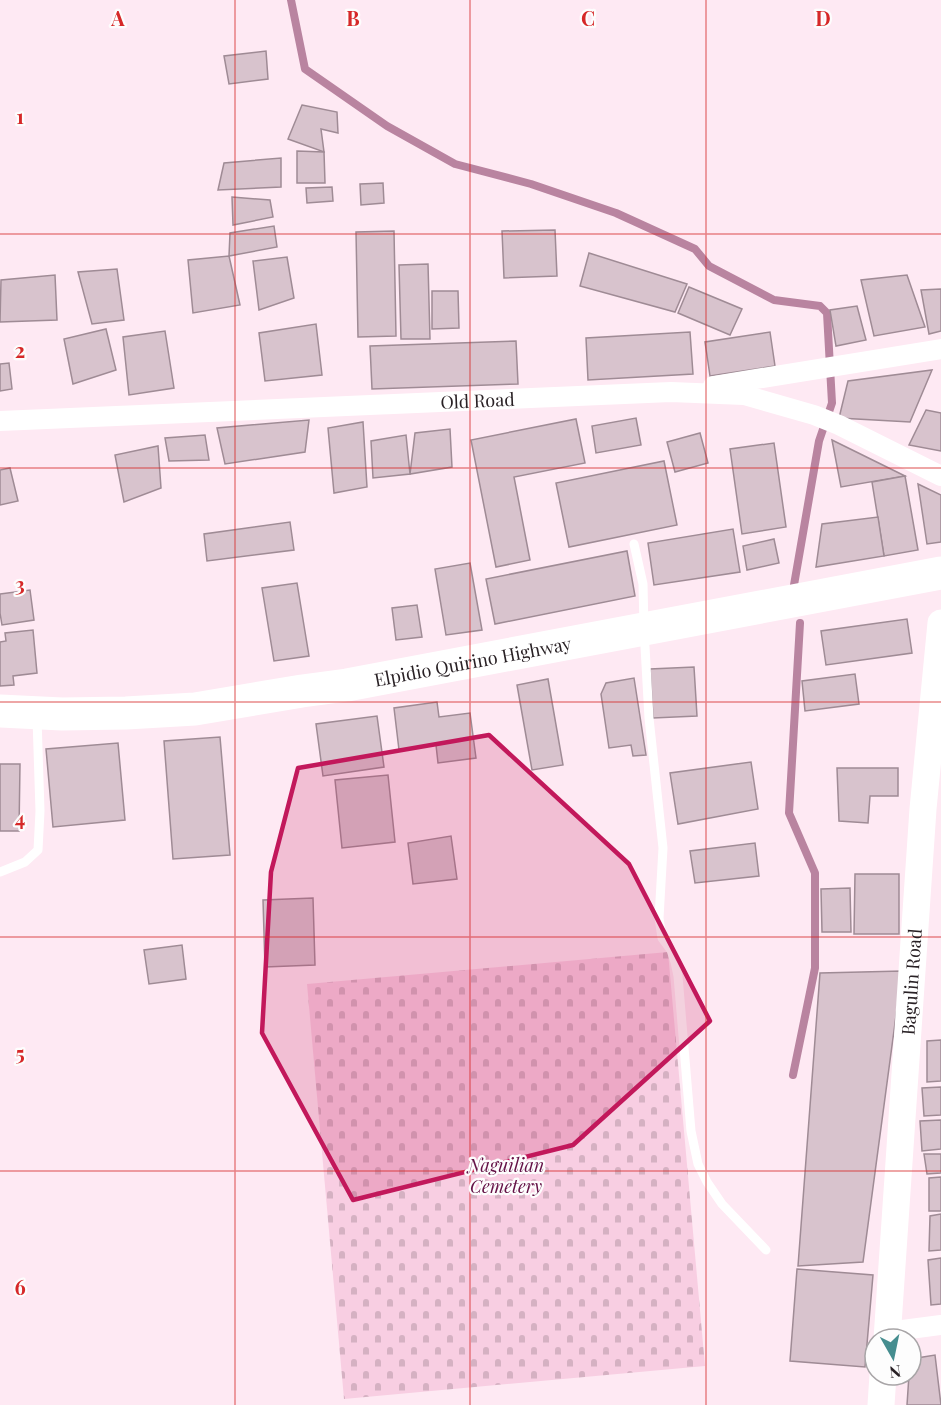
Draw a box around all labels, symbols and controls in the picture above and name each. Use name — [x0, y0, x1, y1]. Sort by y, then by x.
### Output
text: A — [110, 4, 125, 31]
text: B — [346, 4, 360, 31]
text: C — [581, 4, 595, 31]
text: D — [815, 4, 831, 31]
text: 1 — [16, 102, 24, 129]
text: 2 — [15, 336, 25, 363]
street label: Old Road — [440, 387, 516, 414]
text: 3 — [15, 570, 25, 597]
street label: Elpidio Quirino Highway — [372, 631, 573, 692]
text: 4 — [15, 804, 25, 831]
street label: Bagulin Road — [896, 927, 927, 1036]
text: 5 — [15, 1039, 25, 1066]
park label: Naguilian Cemetery — [466, 1153, 544, 1198]
text: 6 — [14, 1273, 26, 1300]
north arrow — [863, 1327, 923, 1387]
text: N — [888, 1361, 903, 1384]

